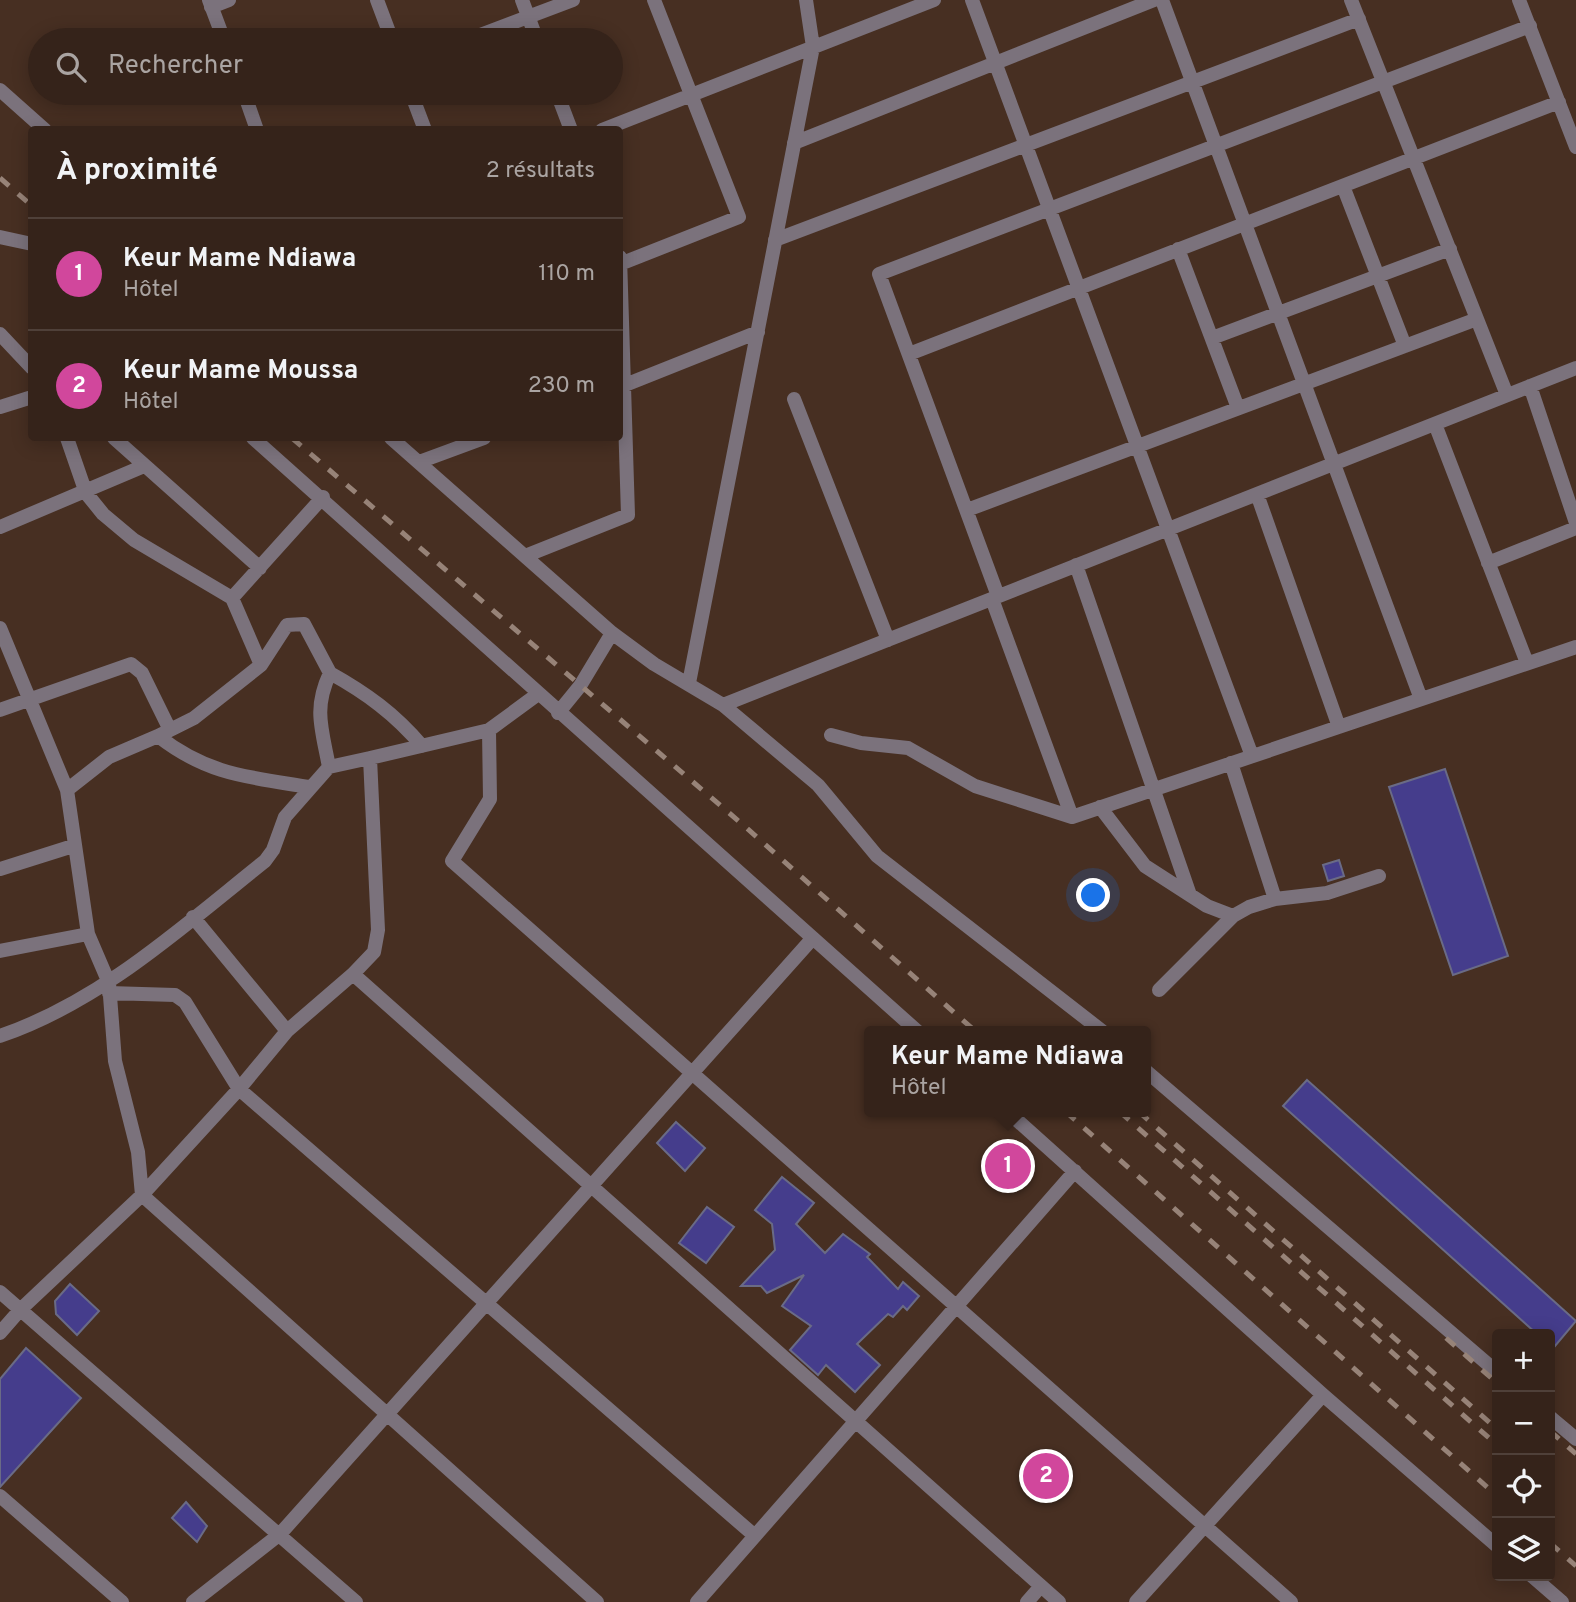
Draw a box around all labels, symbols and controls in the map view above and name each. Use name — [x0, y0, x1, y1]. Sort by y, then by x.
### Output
search box — [28, 28, 623, 105]
icon: search — [52, 48, 90, 86]
text: Rechercher — [108, 50, 243, 83]
text: À proximité — [56, 153, 218, 190]
text: 2 résultats — [486, 157, 595, 186]
text: Keur Mame Ndiawa — [123, 243, 356, 276]
text: 1 — [74, 260, 84, 289]
text: 110 m — [538, 260, 595, 289]
text: Hôtel — [123, 276, 179, 305]
text: Keur Mame Moussa — [123, 355, 358, 388]
text: 2 — [72, 372, 86, 401]
text: 230 m — [528, 372, 595, 401]
text: Hôtel — [123, 388, 179, 417]
your location — [1076, 878, 1110, 912]
popup — [864, 1026, 1151, 1117]
text: Keur Mame Ndiawa — [891, 1041, 1124, 1074]
text: Hôtel — [891, 1074, 946, 1103]
pin: 1 — [985, 1140, 1031, 1192]
map controls — [1492, 1329, 1555, 1581]
button: + — [1492, 1329, 1555, 1392]
button: − — [1492, 1392, 1555, 1455]
pin: 2 — [1023, 1450, 1069, 1502]
button: locate — [1492, 1455, 1555, 1518]
button: layers — [1492, 1518, 1555, 1581]

